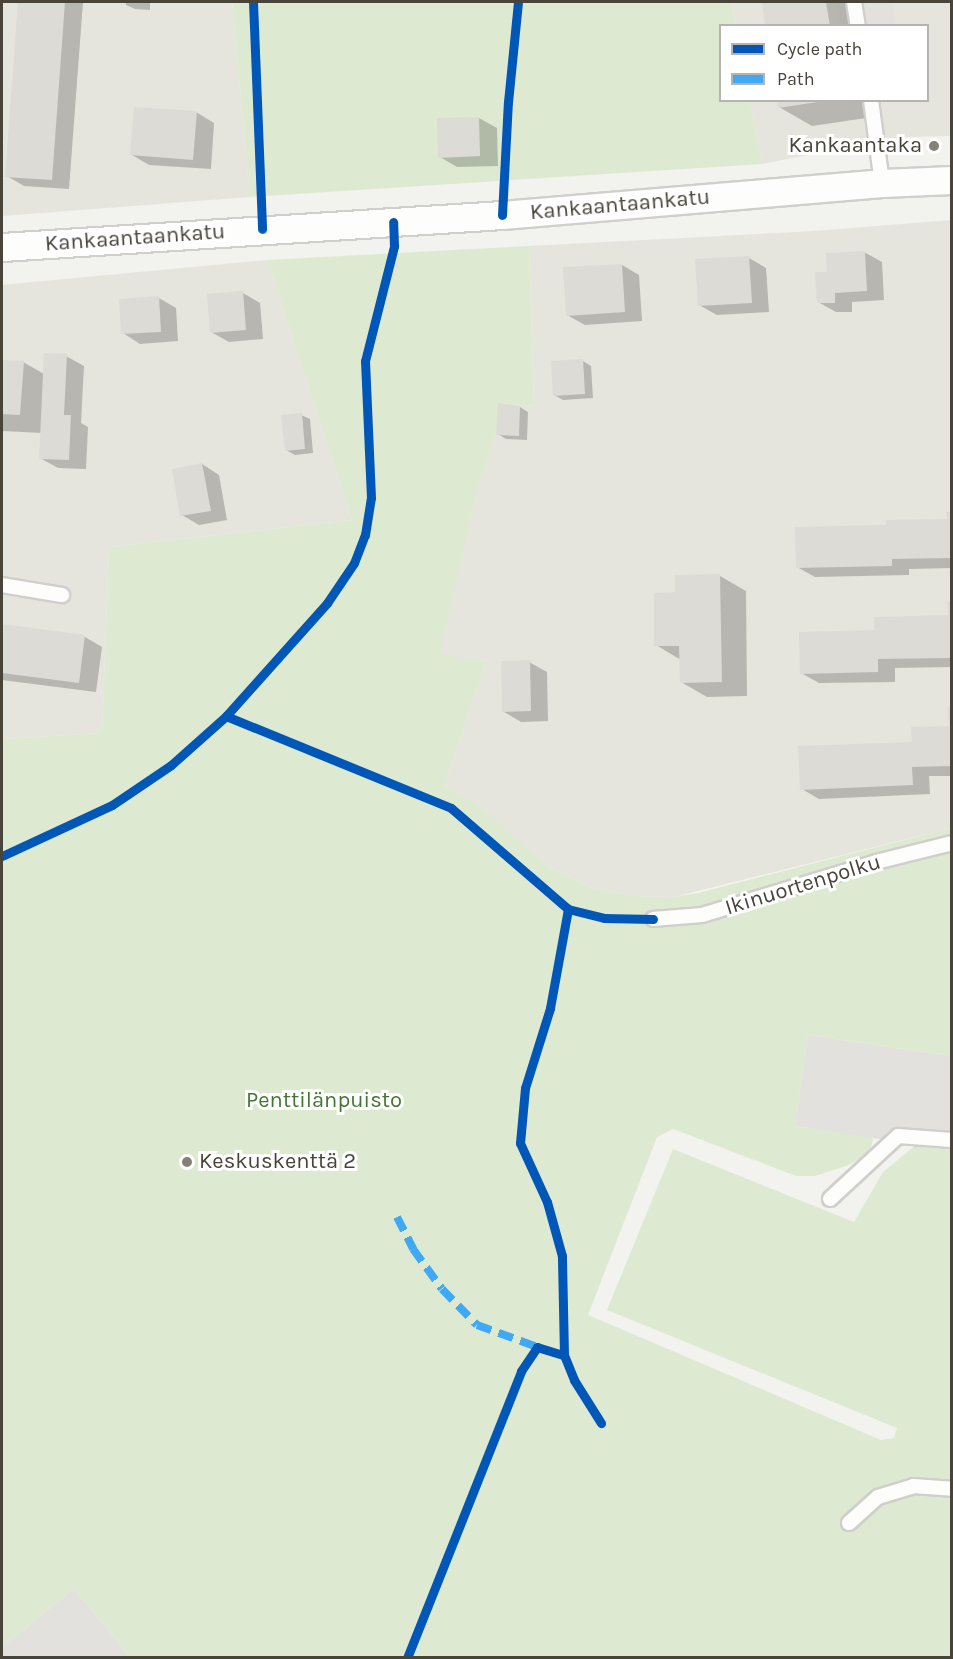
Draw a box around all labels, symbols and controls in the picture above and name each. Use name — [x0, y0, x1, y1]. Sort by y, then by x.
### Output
legend — [719, 24, 929, 102]
text: Cycle path — [777, 38, 862, 60]
text: Path — [777, 68, 815, 90]
place label: Kankaantaka — [788, 133, 922, 159]
marker: Kankaantaka — [927, 139, 941, 153]
street label: Kankaantaankatu — [529, 184, 711, 226]
street label: Kankaantaankatu — [44, 219, 226, 257]
street label: Ikinuortenpolku — [722, 849, 884, 921]
park label: Penttilänpuisto — [246, 1088, 402, 1114]
place label: Keskuskenttä 2 — [199, 1149, 356, 1175]
marker: Keskuskenttä 2 — [180, 1155, 194, 1169]

